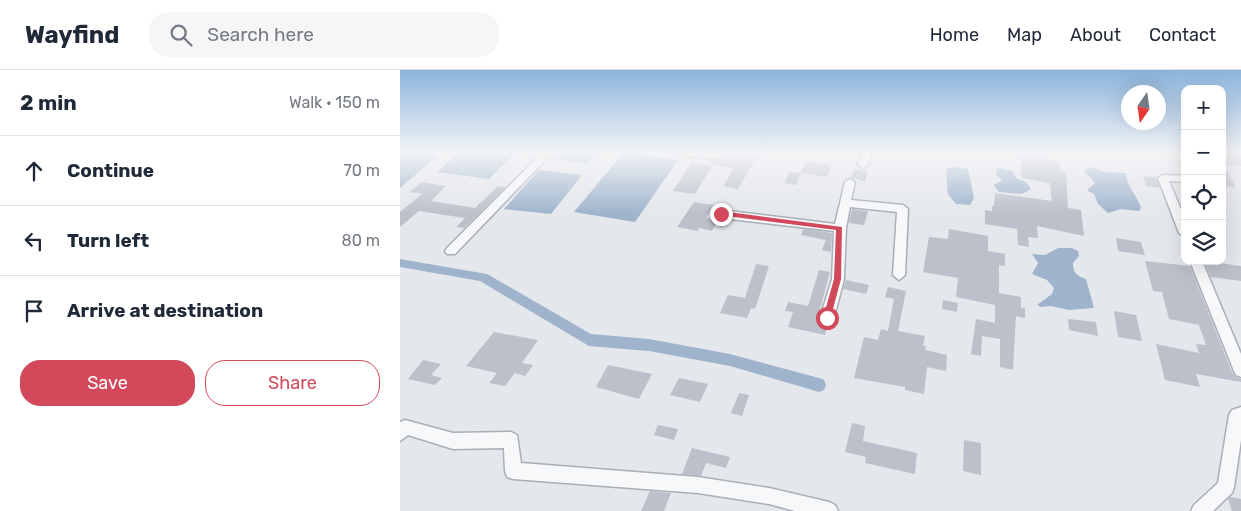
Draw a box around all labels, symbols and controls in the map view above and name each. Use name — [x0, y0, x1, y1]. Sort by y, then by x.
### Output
search box — [149, 12, 499, 57]
text: Wayfind — [25, 21, 119, 49]
icon: search — [167, 21, 195, 49]
text: Search here — [207, 23, 314, 46]
text: Home — [930, 24, 979, 46]
text: Map — [1007, 24, 1042, 46]
text: About — [1070, 24, 1121, 46]
text: Contact — [1149, 24, 1216, 46]
north arrow — [1121, 85, 1166, 130]
map controls — [1181, 85, 1226, 265]
button: + — [1181, 85, 1226, 130]
text: 2 min — [20, 90, 77, 115]
text: Walk · 150 m — [289, 93, 380, 112]
button: − — [1181, 130, 1226, 175]
icon: ahead — [20, 157, 48, 185]
text: Continue — [67, 159, 154, 182]
text: 70 m — [343, 161, 380, 180]
button: locate — [1181, 175, 1226, 220]
route end — [710, 203, 733, 226]
button: layers — [1181, 220, 1226, 265]
icon: left — [20, 227, 48, 255]
text: Turn left — [67, 229, 149, 252]
text: 80 m — [342, 231, 380, 250]
icon: arrive — [20, 297, 48, 325]
text: Arrive at destination — [67, 299, 263, 322]
route start — [816, 307, 839, 330]
button: Save — [20, 360, 195, 406]
button: Share — [205, 360, 380, 406]

